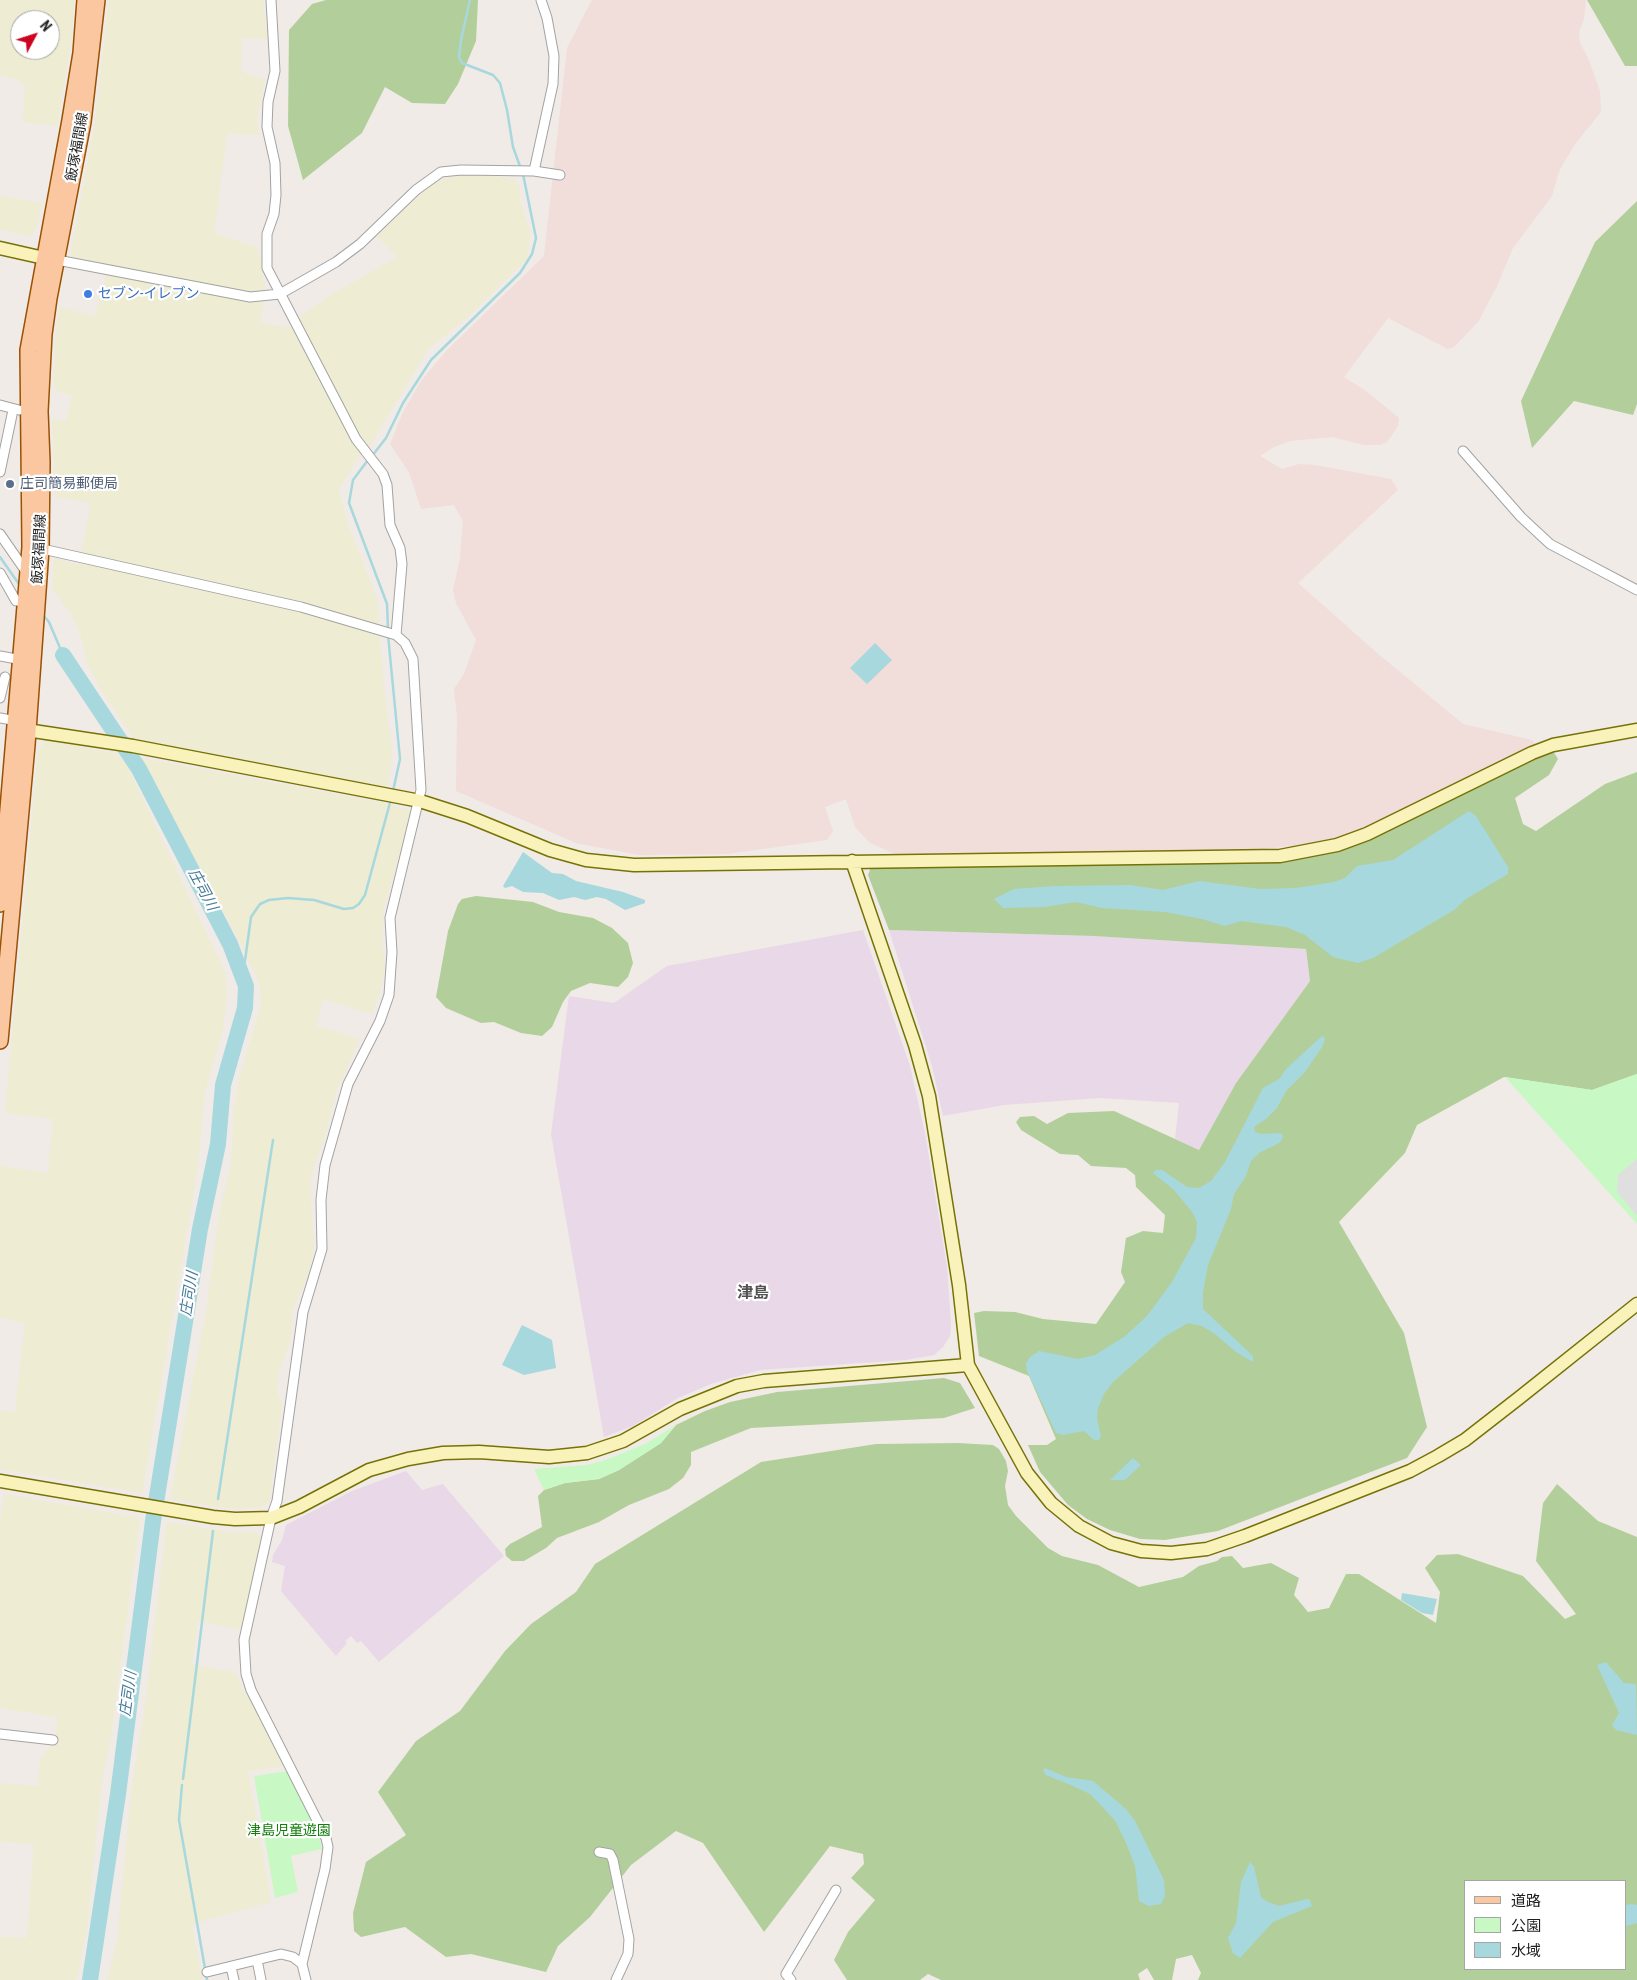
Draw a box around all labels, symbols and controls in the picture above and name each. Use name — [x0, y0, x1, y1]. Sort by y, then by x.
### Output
north arrow — [10, 10, 60, 60]
text: N — [37, 18, 55, 34]
street label: 飯塚福間線 — [64, 111, 92, 183]
place label: セブン-イレブン — [98, 286, 199, 302]
marker: セブン-イレブン — [82, 288, 94, 300]
place label: 庄司簡易郵便局 — [20, 476, 118, 492]
marker: 庄司簡易郵便局 — [4, 478, 16, 490]
street label: 飯塚福間線 — [30, 514, 50, 584]
water label: 庄司川 — [183, 866, 221, 914]
water label: 庄司川 — [178, 1270, 202, 1318]
district label: 津島 — [737, 1284, 769, 1304]
water label: 庄司川 — [117, 1670, 141, 1718]
park label: 津島児童遊園 — [247, 1823, 331, 1839]
legend — [1464, 1880, 1627, 1970]
text: 道路 — [1511, 1892, 1541, 1910]
text: 公園 — [1511, 1917, 1541, 1935]
text: 水域 — [1511, 1942, 1541, 1960]

